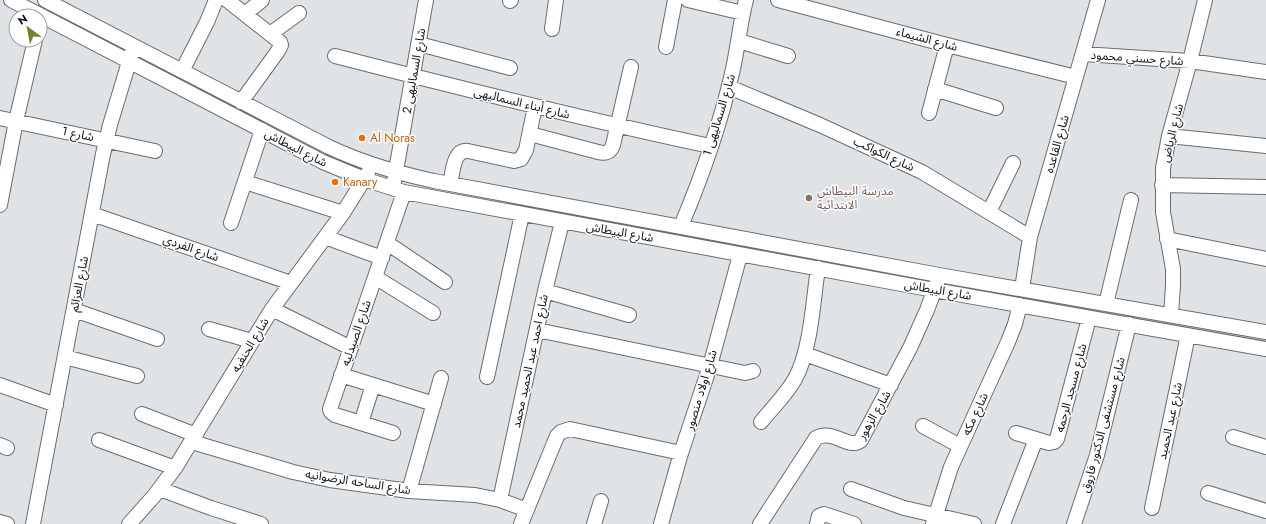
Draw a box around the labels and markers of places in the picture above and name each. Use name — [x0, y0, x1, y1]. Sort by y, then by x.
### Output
place label: Al Noras — [370, 129, 415, 147]
marker: Al Noras — [357, 133, 367, 143]
place label: Kanary — [343, 173, 378, 191]
marker: Kanary — [330, 177, 340, 187]
place label: مدرسة البيطاش الابتدائية — [817, 182, 894, 214]
marker: مدرسة البيطاش الابتدائية — [804, 193, 814, 203]

